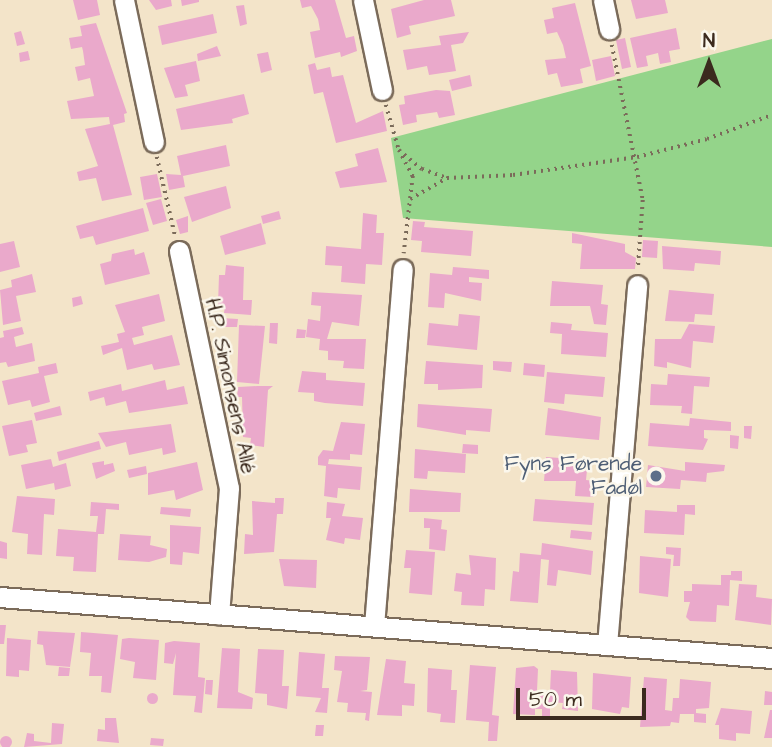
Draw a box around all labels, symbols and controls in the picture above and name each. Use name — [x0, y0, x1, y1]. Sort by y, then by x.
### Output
north arrow — [674, 28, 744, 98]
text: N — [703, 28, 715, 55]
street label: H.P. Simonsens Allé — [199, 296, 261, 476]
place label: Fyns Førende Fadøl — [505, 451, 642, 501]
marker: Fyns Førende Fadøl — [648, 468, 664, 484]
scale bar — [520, 674, 650, 718]
text: 50 m — [529, 685, 582, 714]

